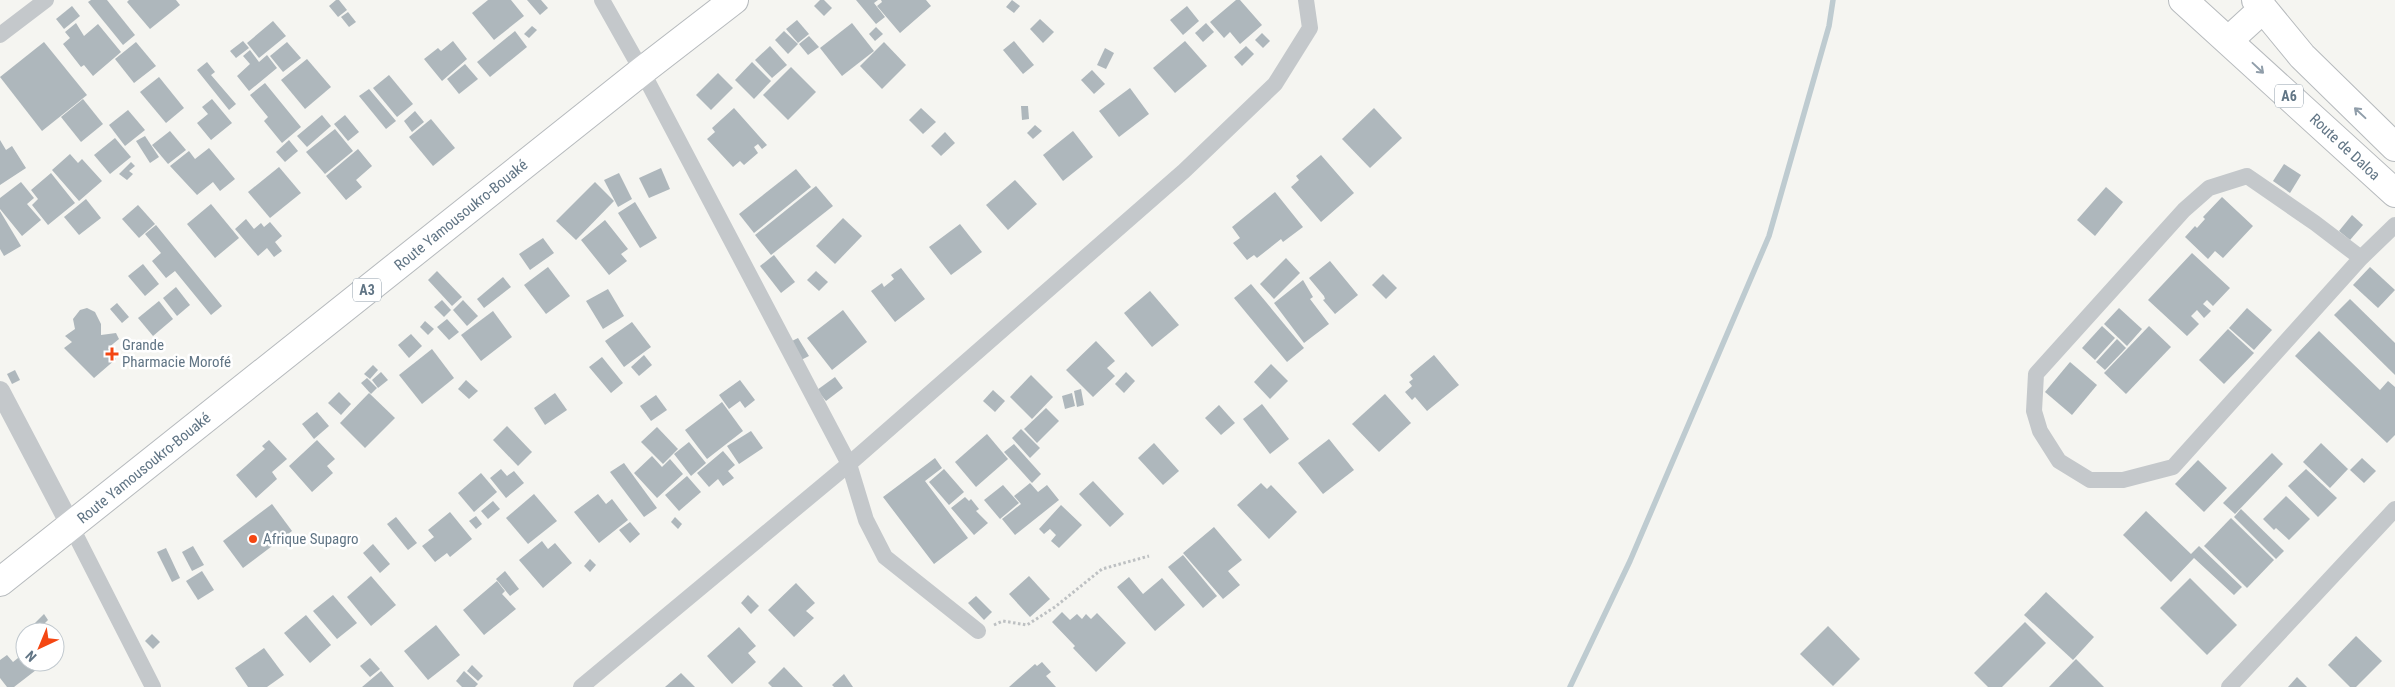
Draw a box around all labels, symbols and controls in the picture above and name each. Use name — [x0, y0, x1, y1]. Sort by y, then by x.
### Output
one-way arrow — [2252, 62, 2265, 73]
road number: A6 — [2275, 84, 2303, 108]
one-way arrow — [2353, 107, 2366, 119]
street label: Route de Daloa — [2306, 110, 2384, 184]
street label: Route Yamousoukro-Bouaké — [391, 156, 531, 274]
road number: A3 — [353, 278, 381, 302]
place label: Grande Pharmacie Morofé — [122, 336, 231, 371]
marker: Grande Pharmacie Morofé — [106, 348, 118, 360]
street label: Route Yamousoukro-Bouaké — [74, 409, 214, 527]
place label: Afrique Supagro — [263, 530, 359, 548]
marker: Afrique Supagro — [247, 533, 259, 545]
north arrow — [15, 622, 65, 672]
text: N — [22, 648, 40, 665]

